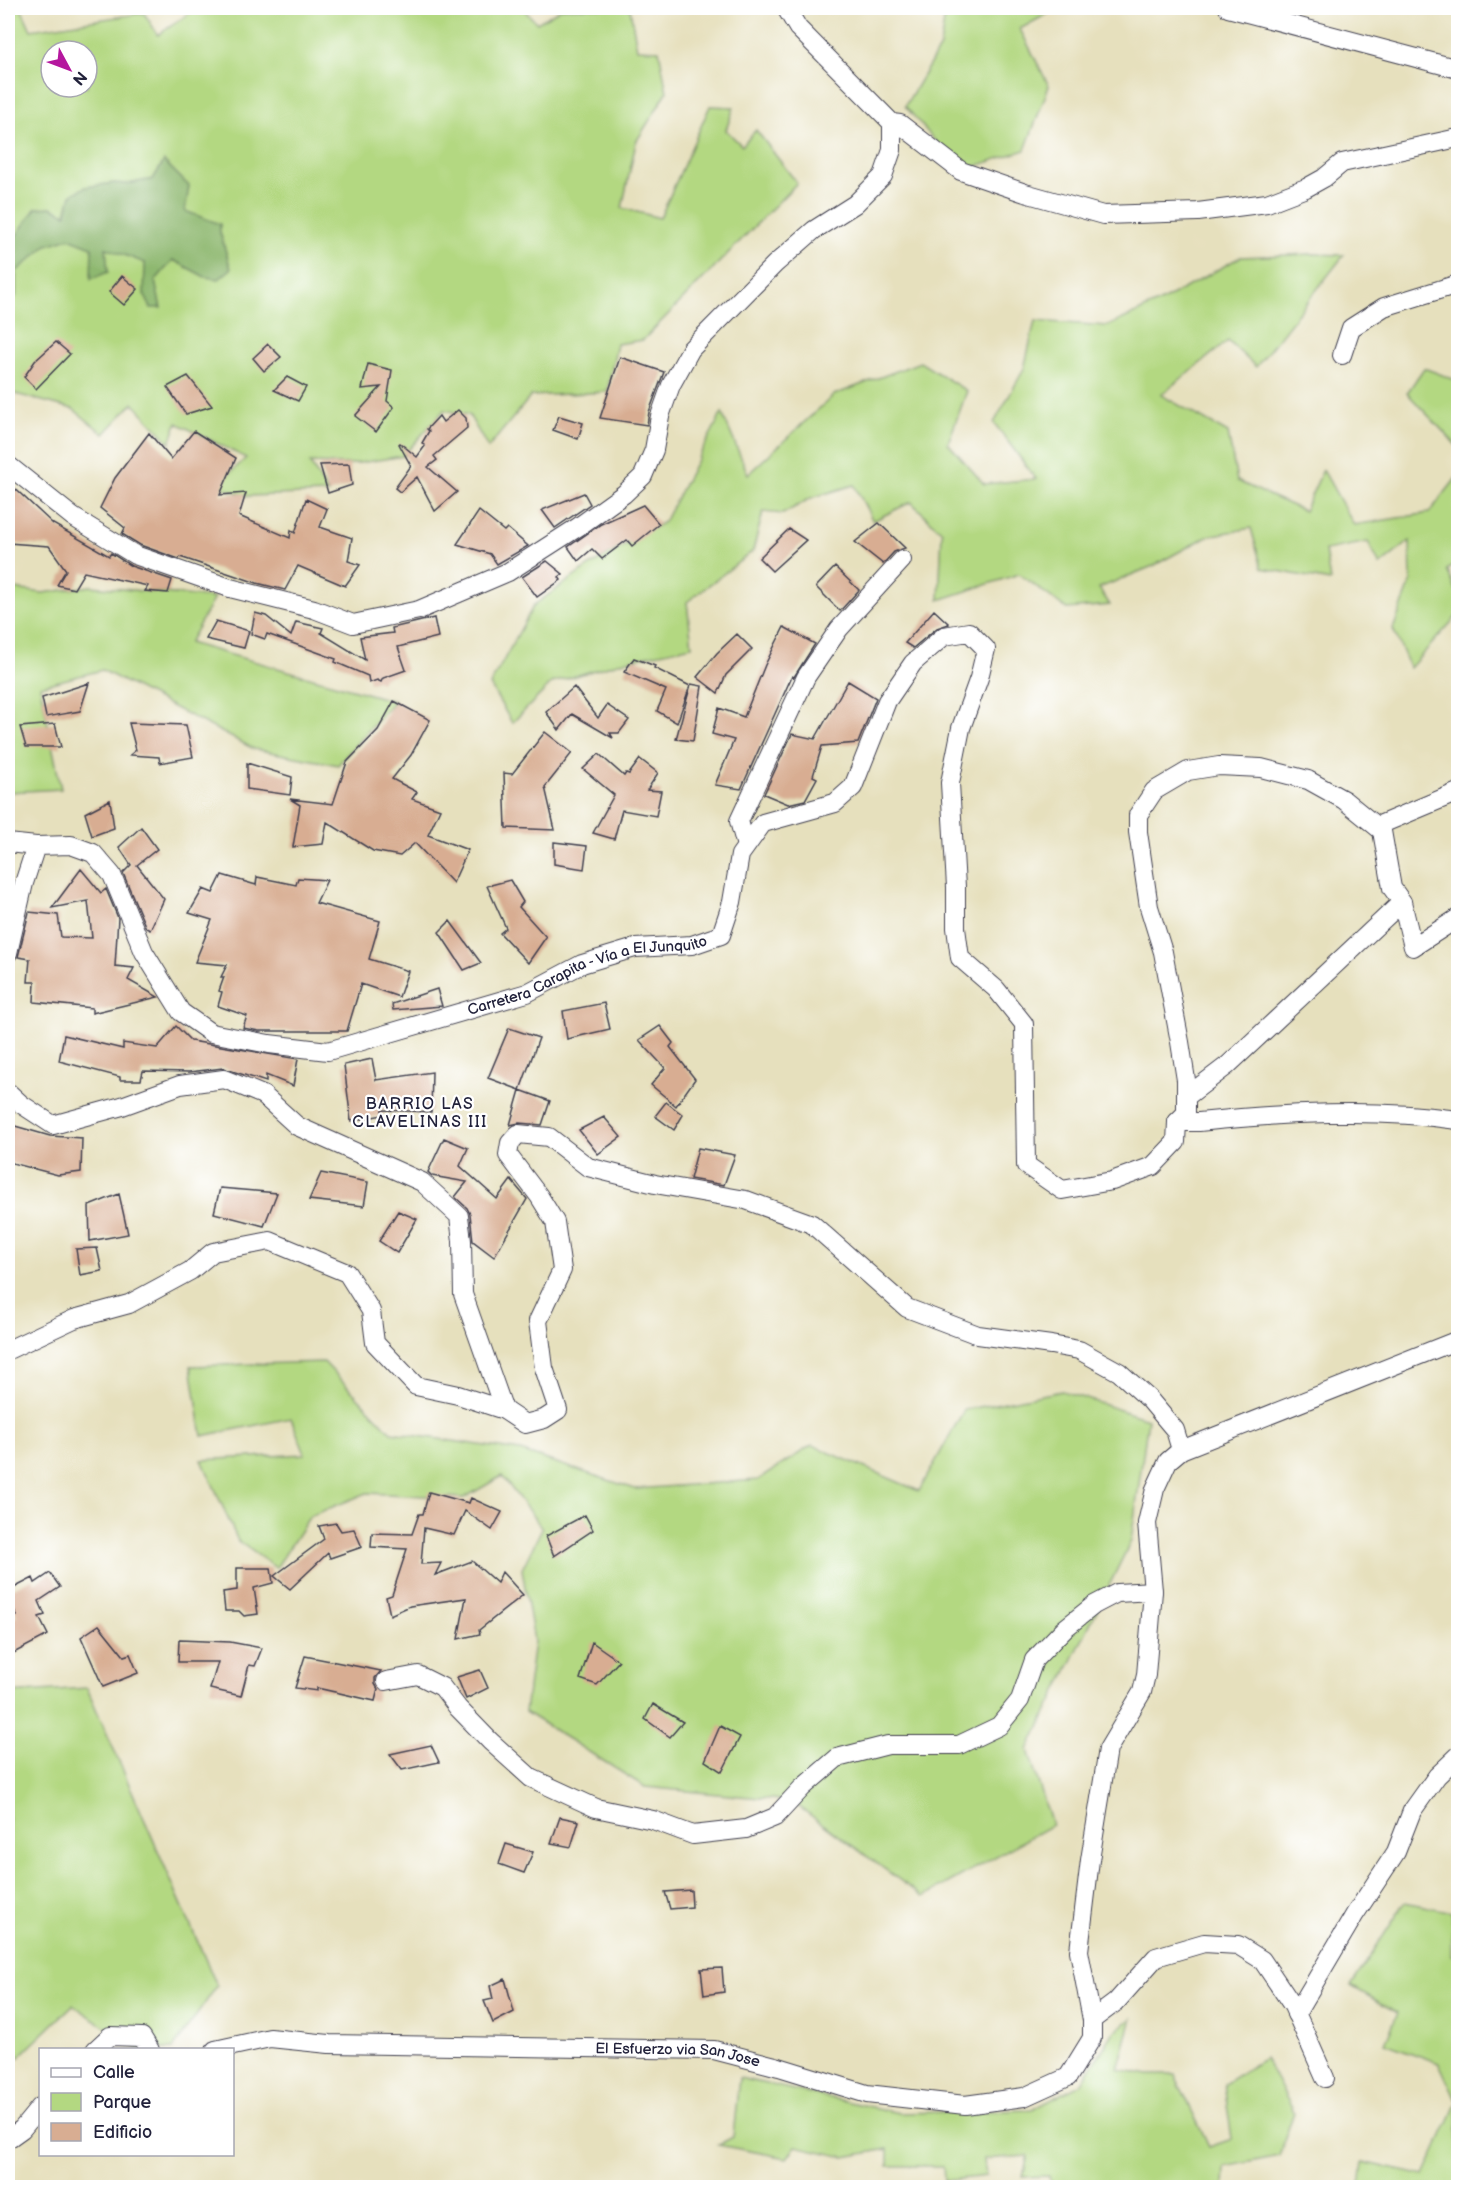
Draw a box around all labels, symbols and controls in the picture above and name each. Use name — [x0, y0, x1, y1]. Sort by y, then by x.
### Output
north arrow — [39, 39, 99, 99]
text: N — [68, 67, 90, 89]
street label: Carretera Carapita - Vía a El Junquito — [465, 932, 710, 1020]
district label: BARRIO LAS CLAVELINAS III — [352, 1095, 488, 1132]
street label: El Esfuerzo via San Jose — [595, 2039, 762, 2072]
legend — [39, 2048, 234, 2156]
text: Calle — [93, 2062, 135, 2083]
text: Parque — [93, 2092, 151, 2113]
text: Edificio — [93, 2122, 152, 2143]

